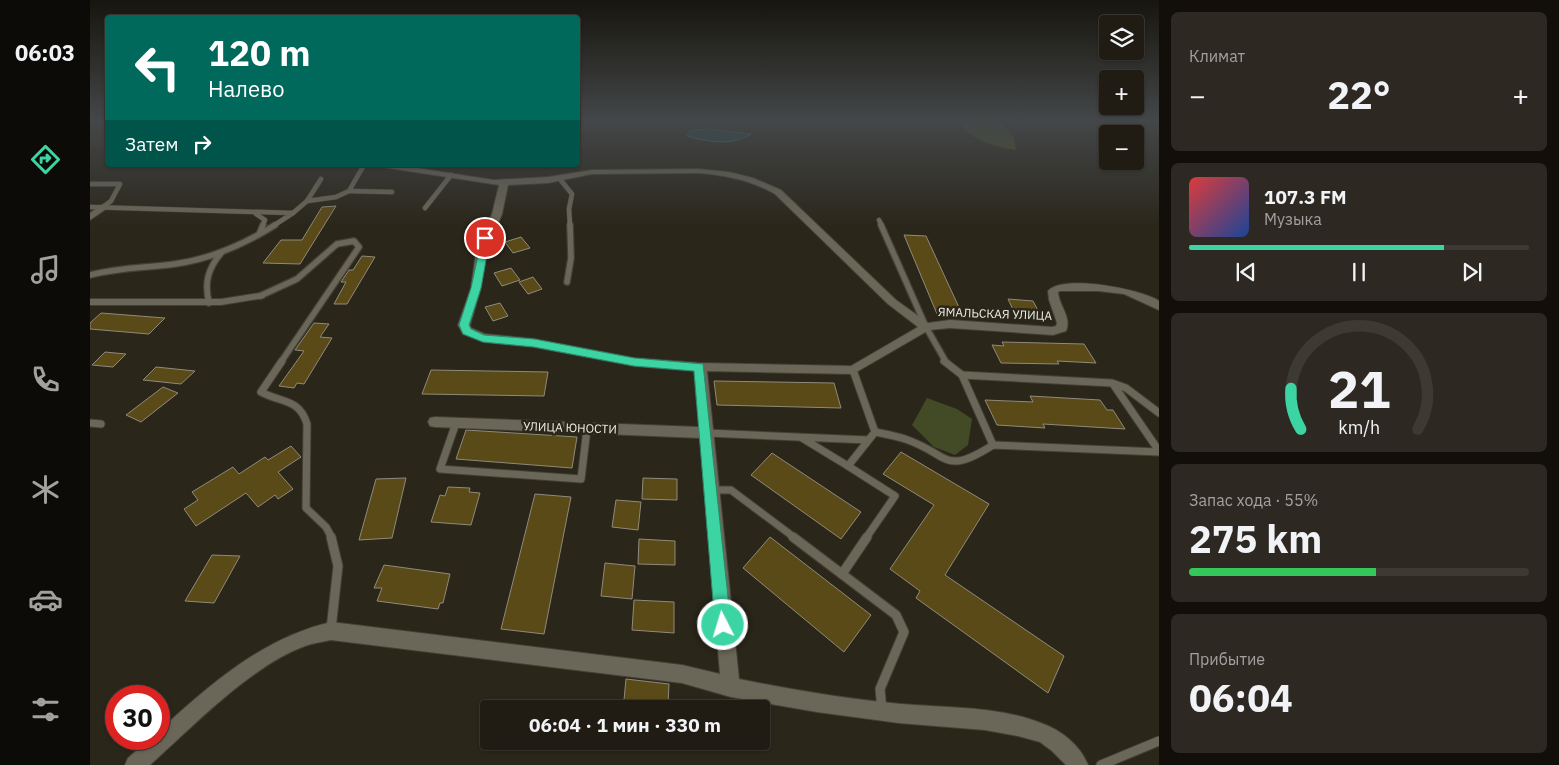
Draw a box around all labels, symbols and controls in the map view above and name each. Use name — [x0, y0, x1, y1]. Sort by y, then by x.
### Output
map controls — [1099, 15, 1144, 170]
button: layers — [1099, 15, 1144, 60]
text: 120 m — [208, 30, 311, 76]
icon: left — [125, 35, 190, 100]
text: 06:03 — [15, 38, 75, 67]
text: Климат — [1189, 46, 1245, 66]
button: + — [1099, 70, 1144, 115]
text: 22° — [1327, 70, 1391, 119]
text: Налево — [208, 74, 285, 103]
text: − — [1189, 77, 1206, 114]
text: + — [1512, 77, 1529, 114]
button: − — [1099, 125, 1144, 170]
icon: right — [188, 130, 216, 158]
text: Затем — [125, 132, 178, 156]
icon: directions — [28, 142, 63, 177]
text: 107.3 FM — [1264, 185, 1347, 209]
text: Музыка — [1264, 209, 1322, 229]
pin — [464, 217, 506, 259]
icon: arrive — [471, 224, 499, 252]
icon: music — [28, 252, 63, 287]
icon: previous — [1232, 258, 1260, 286]
icon: pause — [1345, 258, 1373, 286]
icon: next — [1458, 258, 1486, 286]
street label: ЯМАЛЬСКАЯ УЛИЦА — [938, 304, 1053, 323]
text: 21 — [1328, 355, 1390, 422]
icon: phone — [28, 362, 63, 397]
text: km/h — [1338, 416, 1380, 439]
street label: УЛИЦА ЮНОСТИ — [523, 418, 617, 437]
icon: climate — [28, 472, 63, 507]
text: Запас хода · 55% — [1189, 490, 1318, 510]
text: 275 km — [1189, 514, 1322, 563]
icon: car — [28, 582, 63, 617]
position arrow — [696, 598, 748, 650]
text: Прибытие — [1189, 649, 1265, 669]
text: 06:04 — [1189, 673, 1293, 722]
speed limit sign: 30 — [105, 685, 170, 750]
icon: filters — [28, 692, 63, 727]
text: 06:04 · 1 мин · 330 m — [529, 713, 721, 737]

